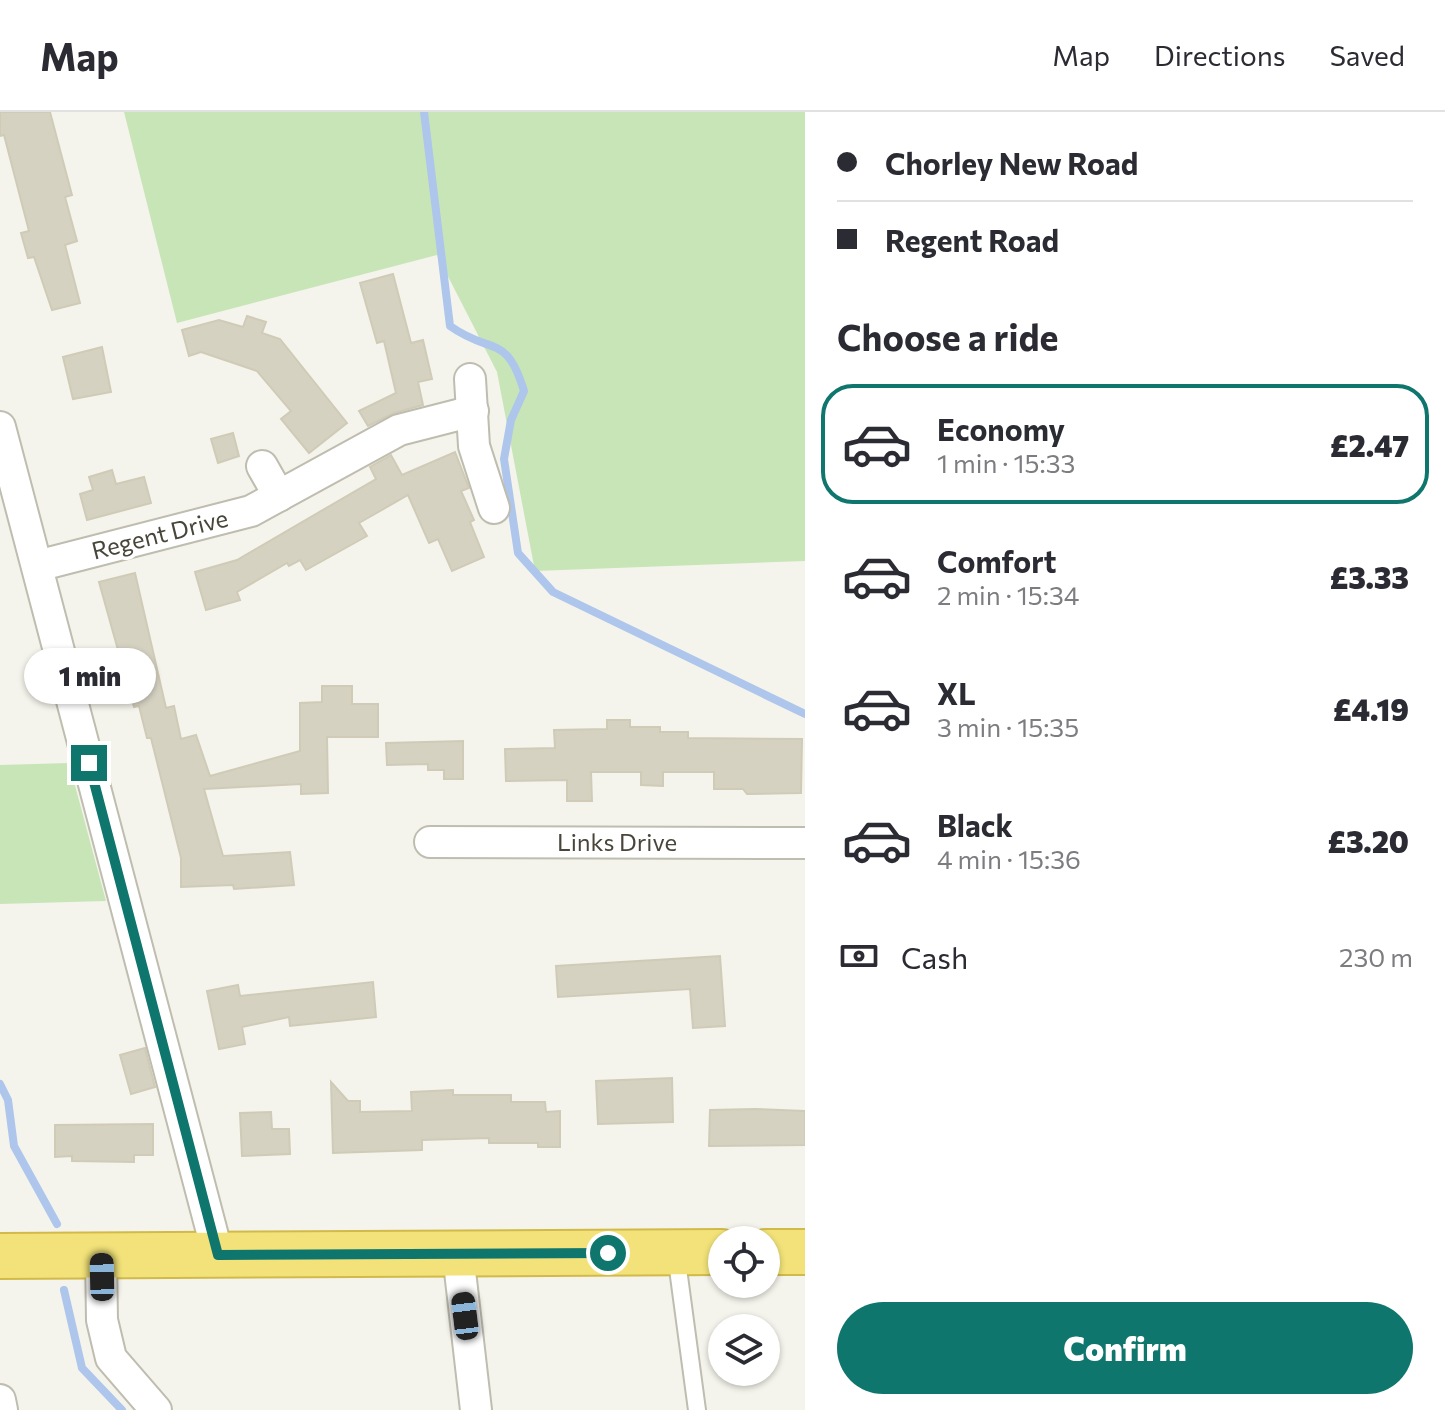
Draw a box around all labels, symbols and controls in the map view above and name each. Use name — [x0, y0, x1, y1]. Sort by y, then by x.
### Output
text: Map — [40, 32, 119, 79]
text: Map — [1052, 38, 1110, 72]
text: Directions — [1154, 38, 1285, 72]
text: Saved — [1329, 38, 1405, 72]
text: Chorley New Road — [885, 144, 1138, 181]
text: Regent Road — [885, 221, 1059, 258]
text: Choose a ride — [837, 314, 1058, 358]
icon: car — [841, 408, 913, 480]
text: Economy — [937, 410, 1065, 447]
text: £2.47 — [1330, 426, 1409, 463]
text: 1 min · 15:33 — [937, 447, 1075, 478]
street label: Regent Drive — [88, 503, 231, 564]
icon: car — [841, 540, 913, 612]
text: Comfort — [937, 542, 1056, 579]
text: £3.33 — [1330, 558, 1409, 595]
text: 2 min · 15:34 — [937, 579, 1079, 610]
callout: 1 min — [23, 647, 155, 703]
text: 1 min — [59, 660, 121, 691]
icon: car — [841, 672, 913, 744]
text: XL — [937, 674, 976, 711]
text: £4.19 — [1333, 690, 1409, 727]
text: 3 min · 15:35 — [937, 711, 1079, 742]
route end — [71, 745, 107, 781]
icon: car — [841, 804, 913, 876]
text: Black — [937, 806, 1013, 843]
text: £3.20 — [1328, 822, 1409, 859]
street label: Links Drive — [557, 827, 677, 856]
text: 4 min · 15:36 — [937, 843, 1081, 874]
icon: cash — [837, 934, 881, 978]
text: Cash — [901, 938, 968, 975]
text: 230 m — [1339, 941, 1413, 972]
map controls — [708, 1226, 780, 1386]
button: locate — [708, 1226, 780, 1298]
route start — [590, 1235, 626, 1271]
car — [90, 1253, 114, 1301]
car — [450, 1291, 480, 1341]
button: Confirm — [837, 1302, 1413, 1394]
button: layers — [708, 1314, 780, 1386]

